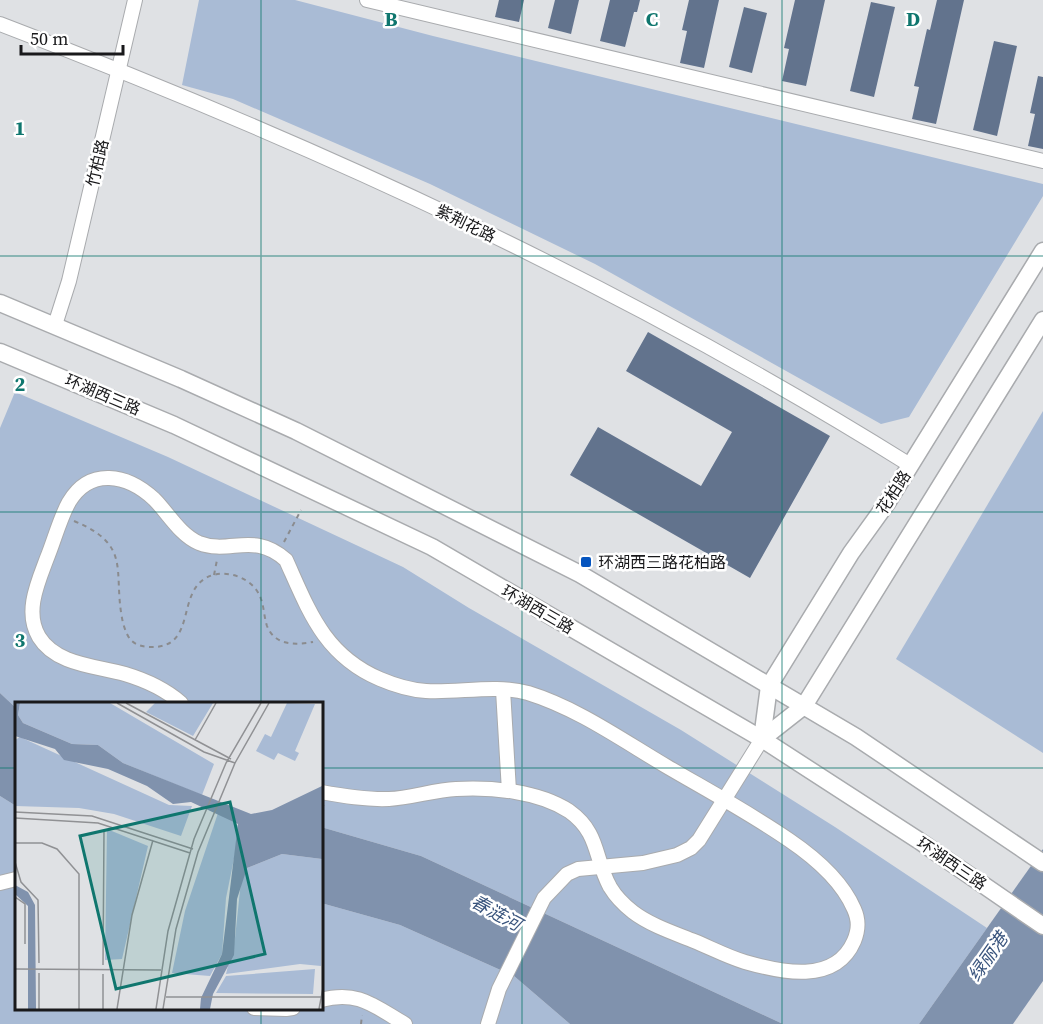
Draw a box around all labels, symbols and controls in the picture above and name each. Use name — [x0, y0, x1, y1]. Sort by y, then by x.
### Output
text: B — [384, 5, 398, 33]
text: C — [646, 5, 658, 33]
text: D — [906, 5, 920, 33]
scale bar — [21, 18, 123, 56]
text: 50 m — [30, 26, 68, 51]
text: 1 — [15, 114, 25, 142]
street label: 竹柏路 — [81, 137, 113, 189]
street label: 紫荆花路 — [432, 199, 500, 247]
street label: 环湖西三路 — [62, 368, 144, 420]
text: 2 — [15, 370, 26, 398]
street label: 花柏路 — [871, 466, 915, 518]
place label: 环湖西三路花柏路 — [598, 551, 726, 573]
marker: 环湖西三路花柏路 — [579, 555, 593, 569]
street label: 环湖西三路 — [498, 579, 578, 639]
text: 3 — [15, 626, 26, 654]
inset map — [15, 702, 322, 1009]
street label: 环湖西三路 — [913, 832, 991, 894]
water label: 春涟河 — [467, 889, 529, 938]
water label: 绿丽港 — [962, 925, 1015, 986]

